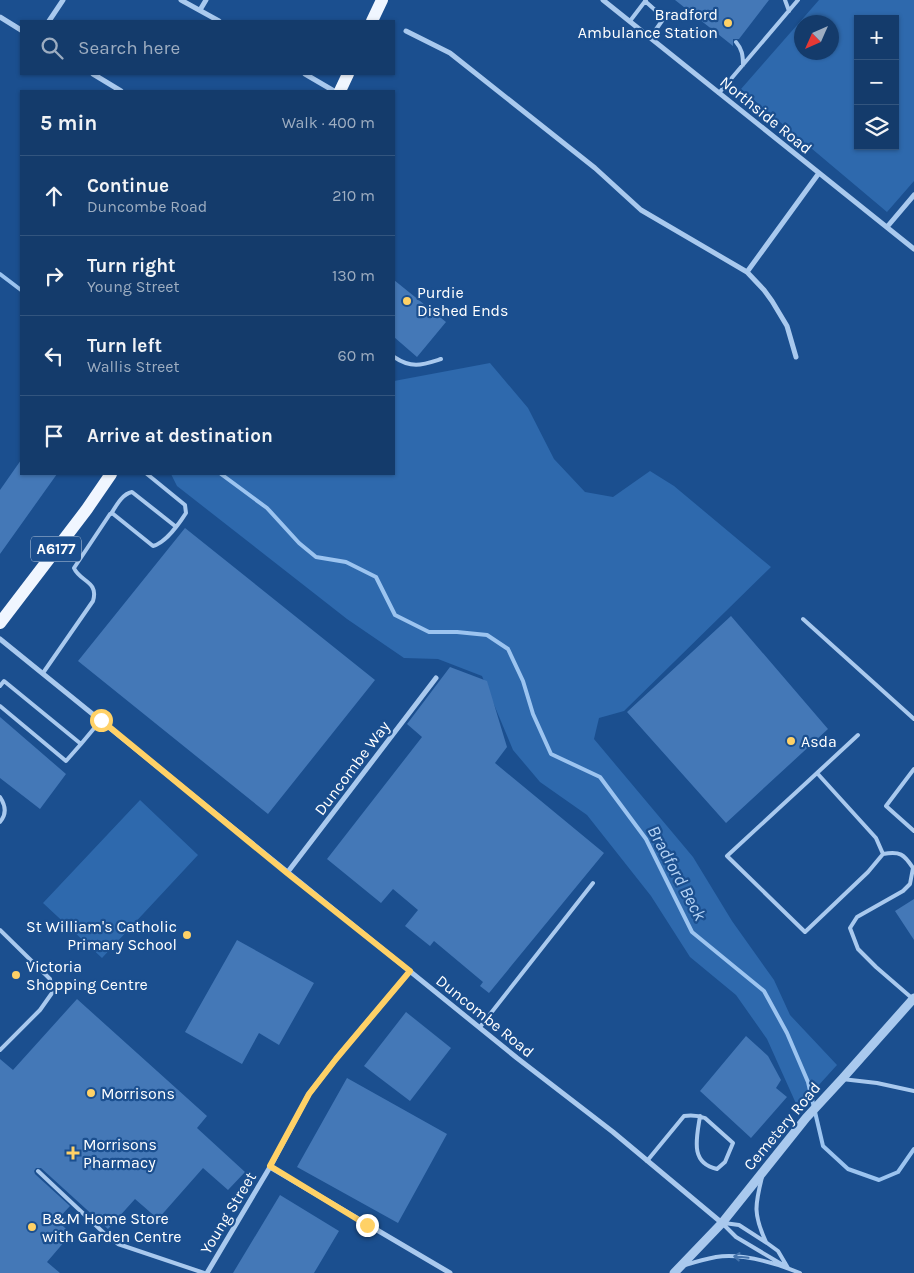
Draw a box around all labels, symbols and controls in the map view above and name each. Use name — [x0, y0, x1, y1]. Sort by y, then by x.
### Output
place label: Bradford Ambulance Station — [578, 5, 718, 42]
north arrow — [794, 15, 839, 60]
map controls — [854, 15, 899, 150]
button: + — [854, 15, 899, 60]
marker: Bradford Ambulance Station — [722, 17, 734, 29]
search box — [20, 20, 395, 75]
icon: search — [38, 34, 66, 62]
text: Search here — [78, 37, 180, 59]
button: − — [854, 60, 899, 105]
street label: Northside Road — [716, 72, 816, 158]
button: layers — [854, 105, 899, 150]
text: 5 min — [40, 111, 97, 135]
text: Walk · 400 m — [282, 113, 375, 132]
text: Continue — [87, 175, 169, 197]
icon: ahead — [40, 182, 68, 210]
text: 210 m — [332, 186, 375, 205]
text: Duncombe Road — [87, 197, 207, 216]
text: Turn right — [87, 255, 176, 277]
icon: right — [40, 262, 68, 290]
text: 130 m — [332, 266, 375, 285]
text: Young Street — [87, 277, 180, 296]
place label: Purdie Dished Ends — [417, 283, 508, 320]
marker: Purdie Dished Ends — [401, 295, 413, 307]
text: Turn left — [87, 335, 162, 357]
icon: left — [40, 342, 68, 370]
text: 60 m — [338, 346, 375, 365]
text: Wallis Street — [87, 357, 179, 376]
icon: arrive — [40, 422, 68, 450]
text: Arrive at destination — [87, 425, 273, 447]
road number: A6177 — [31, 536, 81, 562]
route start — [90, 709, 113, 732]
street label: Duncombe Way — [310, 717, 394, 819]
place label: Asda — [801, 732, 837, 751]
marker: Asda — [785, 735, 797, 747]
water label: Bradford Beck — [643, 822, 712, 925]
place label: St William's Catholic Primary School — [26, 917, 177, 954]
marker: St William's Catholic Primary School — [181, 929, 193, 941]
place label: Victoria Shopping Centre — [26, 957, 148, 994]
marker: Victoria Shopping Centre — [10, 969, 22, 981]
street label: Duncombe Road — [432, 971, 538, 1061]
street label: Cemetery Road — [740, 1078, 824, 1174]
place label: Morrisons — [101, 1084, 175, 1103]
marker: Morrisons — [85, 1087, 97, 1099]
place label: Morrisons Pharmacy — [83, 1135, 157, 1172]
marker: Morrisons Pharmacy — [67, 1147, 79, 1159]
street label: Young Street — [196, 1168, 260, 1258]
place label: B&M Home Store with Garden Centre — [42, 1209, 182, 1246]
route end — [356, 1214, 379, 1237]
marker: B&M Home Store with Garden Centre — [26, 1221, 38, 1233]
one-way arrow — [733, 1252, 749, 1262]

